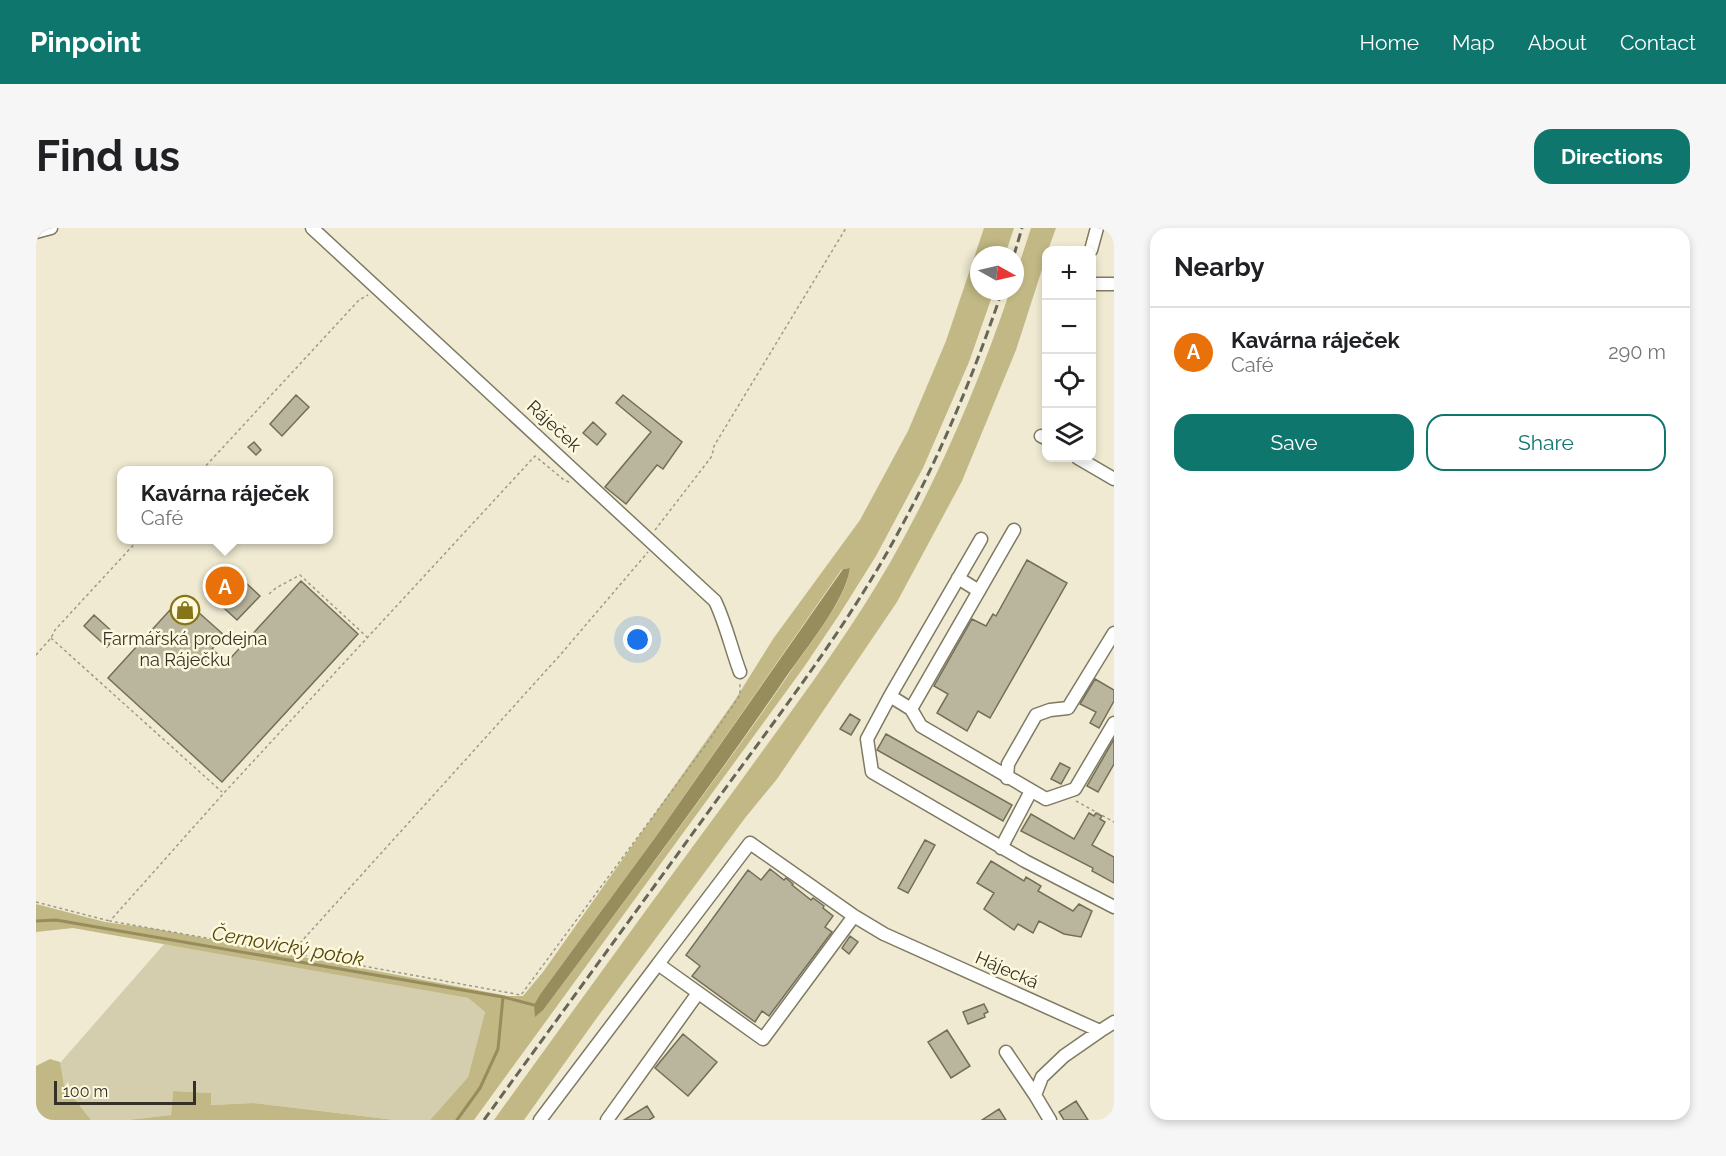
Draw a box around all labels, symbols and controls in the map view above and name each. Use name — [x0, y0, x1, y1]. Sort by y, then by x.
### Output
text: Pinpoint — [30, 26, 141, 59]
text: Home — [1360, 30, 1419, 55]
text: Map — [1452, 30, 1495, 55]
text: About — [1528, 30, 1587, 55]
text: Contact — [1620, 30, 1696, 55]
button: Directions — [1534, 129, 1690, 184]
text: Find us — [36, 132, 180, 181]
north arrow — [970, 246, 1024, 300]
map controls — [1042, 246, 1096, 462]
button: + — [1042, 246, 1096, 300]
text: Nearby — [1174, 252, 1264, 282]
button: − — [1042, 300, 1096, 354]
text: Kavárna ráječek — [1231, 327, 1400, 353]
text: A — [1187, 340, 1200, 364]
text: 290 m — [1608, 340, 1666, 364]
text: Café — [1231, 353, 1274, 377]
button: locate — [1042, 354, 1096, 408]
street label: Ráječek — [523, 395, 586, 456]
button: layers — [1042, 408, 1096, 462]
button: Save — [1174, 414, 1414, 471]
button: Share — [1426, 414, 1666, 471]
popup — [117, 466, 333, 544]
text: Kavárna ráječek — [141, 480, 309, 506]
text: Café — [141, 506, 183, 530]
pin: A — [206, 564, 244, 608]
shop icon: Farmářská prodejna na Ráječku — [169, 594, 201, 626]
your location — [623, 625, 652, 654]
place label: Farmářská prodejna na Ráječku — [103, 628, 267, 670]
water label: Černovický potok — [210, 920, 366, 971]
street label: Hájecká — [972, 946, 1042, 993]
scale bar — [54, 1078, 196, 1106]
text: 100 m — [63, 1082, 108, 1101]

